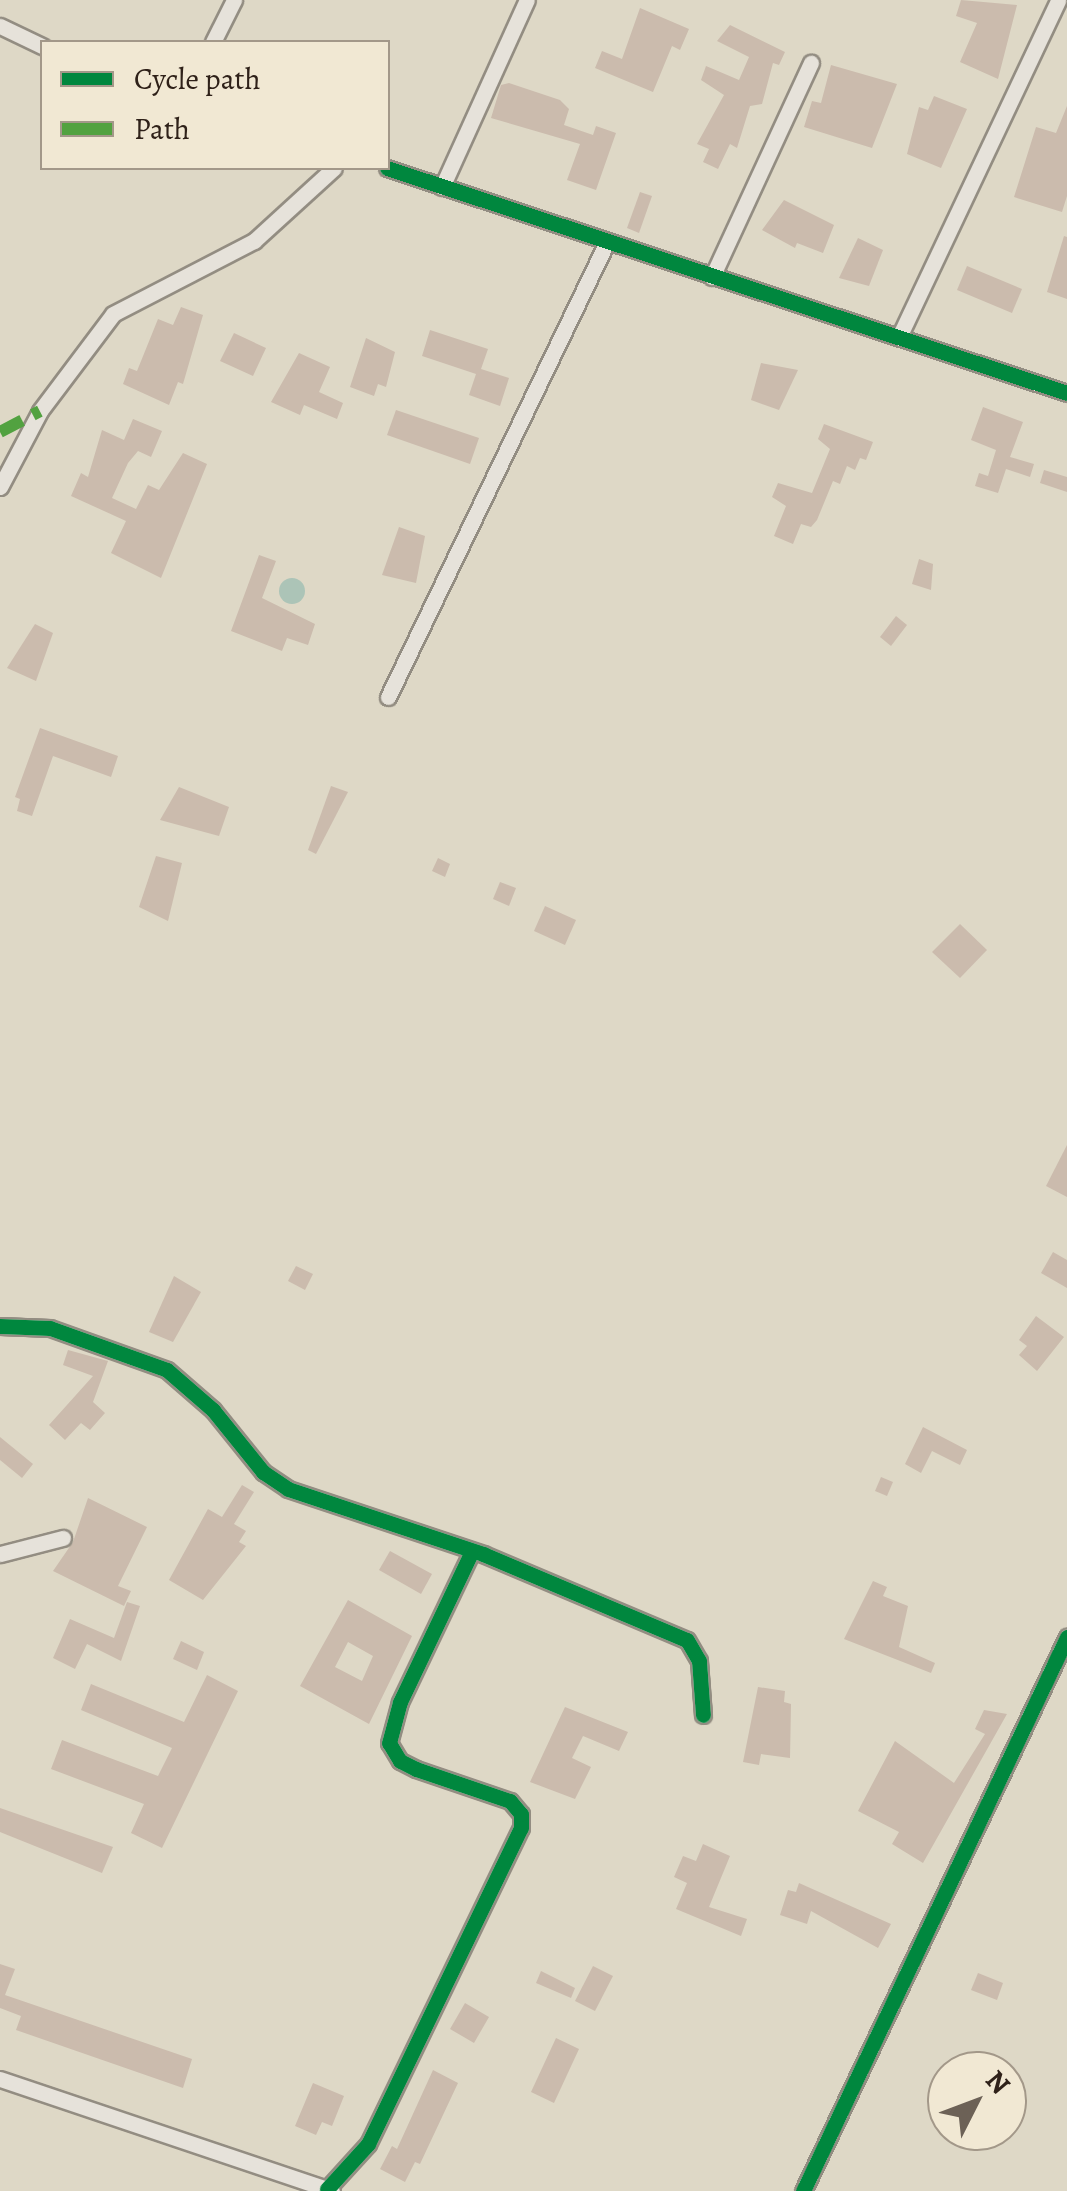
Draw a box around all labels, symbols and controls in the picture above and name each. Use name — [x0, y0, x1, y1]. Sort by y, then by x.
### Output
legend — [40, 40, 390, 170]
text: Cycle path — [134, 59, 261, 99]
text: Path — [134, 109, 190, 149]
north arrow — [927, 2051, 1027, 2151]
text: N — [977, 2062, 1019, 2103]

